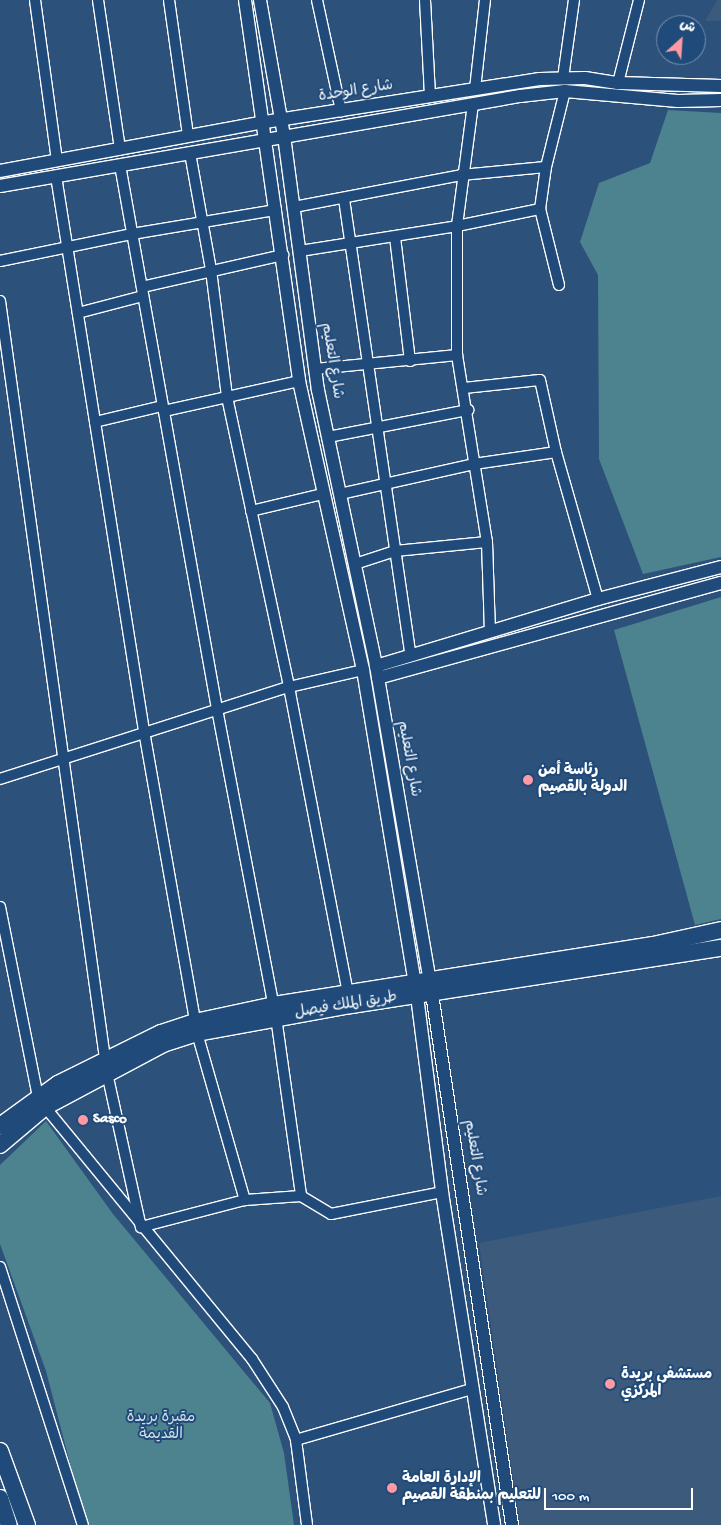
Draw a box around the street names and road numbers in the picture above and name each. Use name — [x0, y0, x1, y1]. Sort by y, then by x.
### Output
street label: شارع الوحدة — [317, 77, 395, 107]
street label: شارع التعليم — [316, 322, 346, 400]
street label: شارع التعليم — [392, 720, 424, 798]
street label: طريق الملك فيصل — [293, 989, 399, 1023]
street label: شارع التعليم — [459, 1119, 489, 1197]

